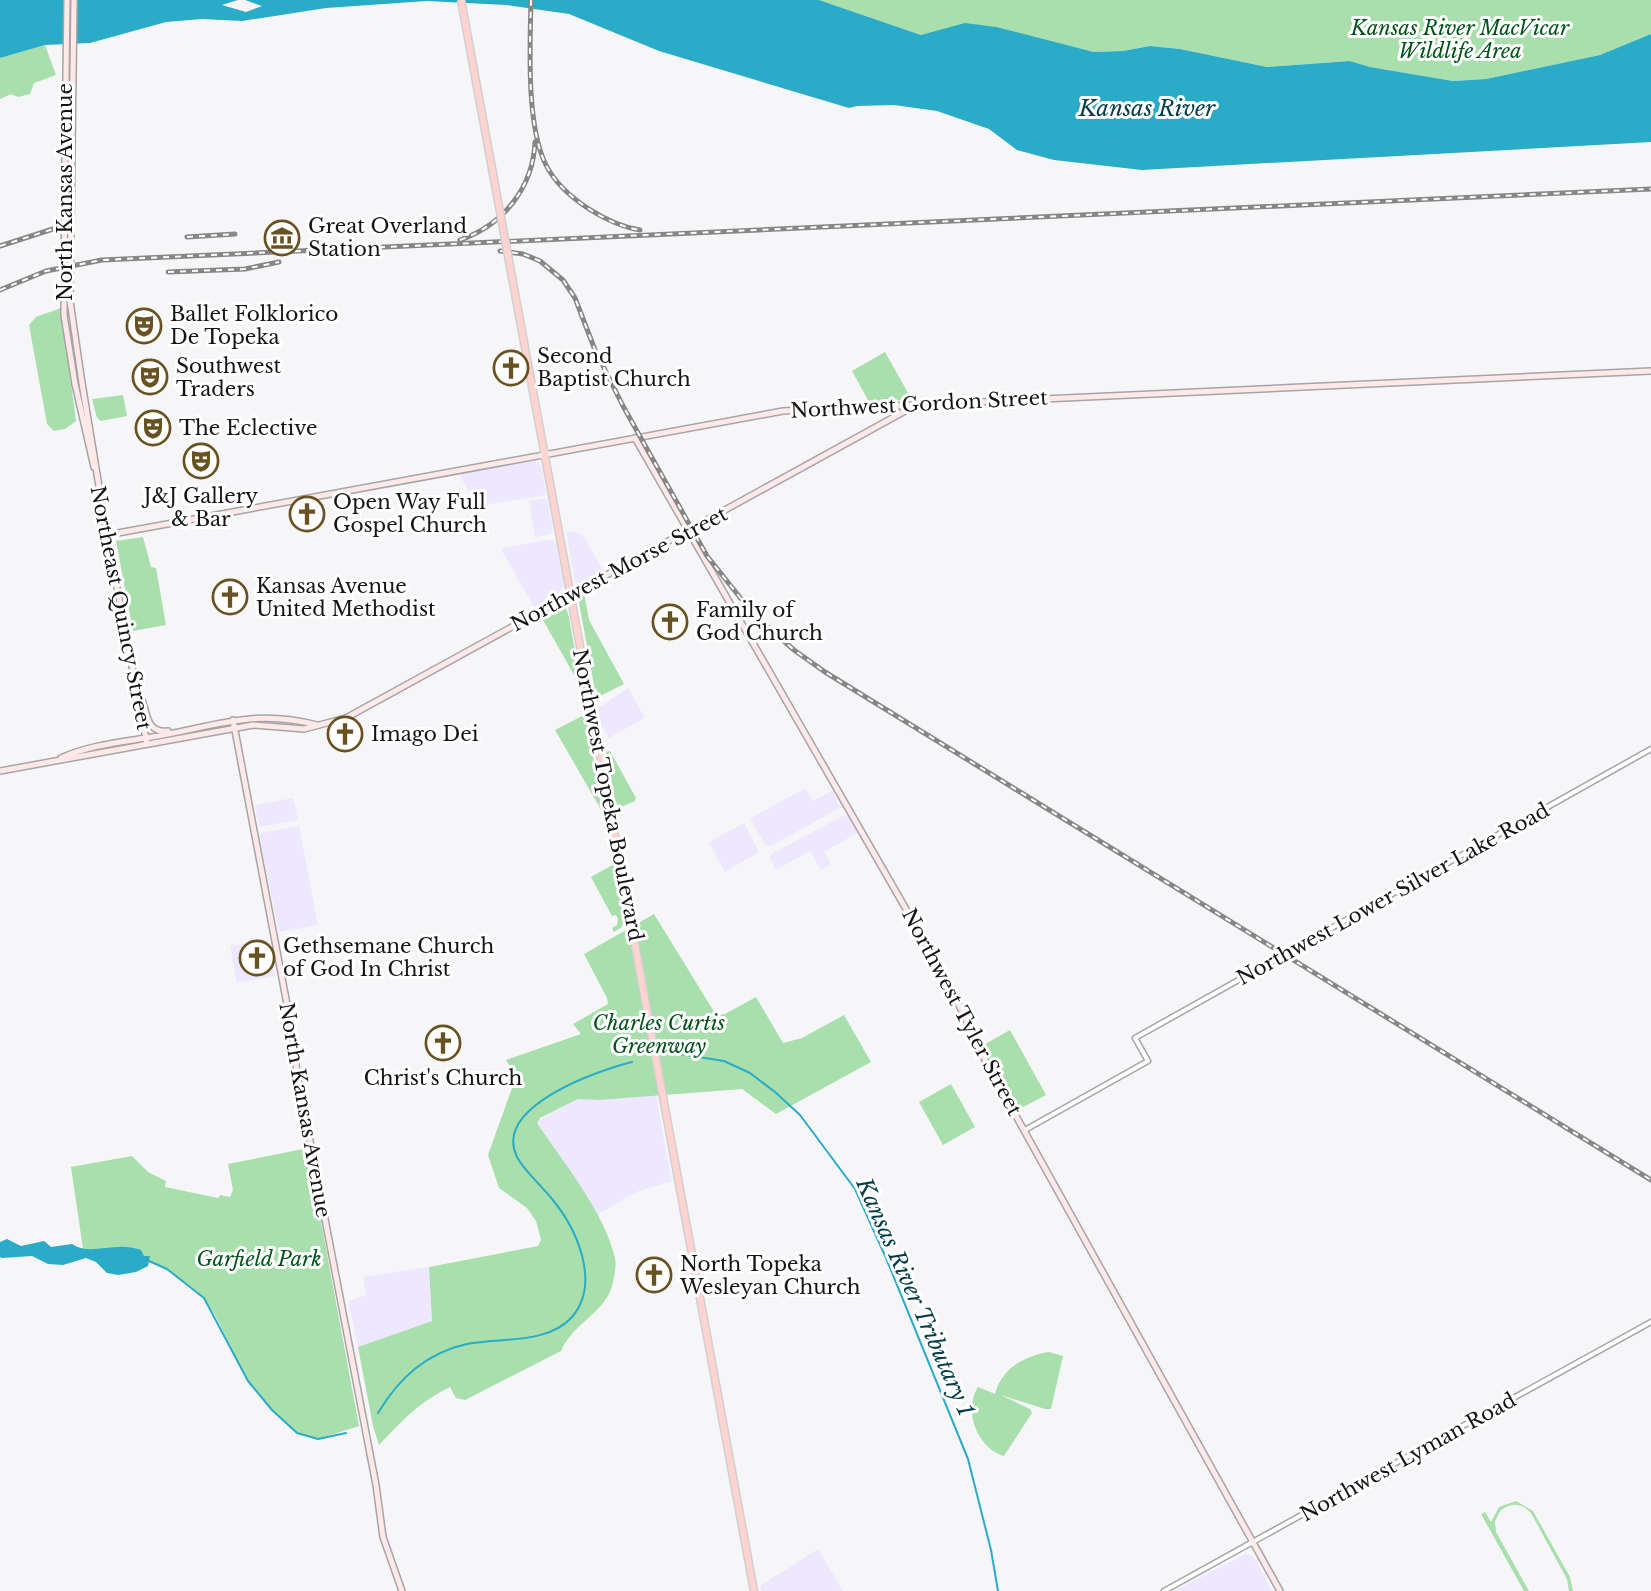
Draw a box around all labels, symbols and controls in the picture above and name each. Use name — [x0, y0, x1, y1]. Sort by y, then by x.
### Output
park label: Kansas River MacVicar Wildlife Area — [1350, 16, 1570, 63]
street label: North Kansas Avenue — [53, 83, 77, 301]
water label: Kansas River — [1078, 95, 1216, 122]
place label: Great Overland Station — [308, 214, 467, 261]
museum icon: Great Overland Station — [263, 219, 301, 257]
place label: Ballet Folklorico De Topeka — [170, 302, 338, 349]
theatre icon: Ballet Folklorico De Topeka — [125, 307, 163, 345]
place label: Second Baptist Church — [537, 344, 691, 391]
church icon: Second Baptist Church — [492, 349, 530, 387]
place label: Southwest Traders — [176, 354, 282, 401]
theatre icon: Southwest Traders — [131, 358, 169, 396]
street label: Northwest Gordon Street — [790, 385, 1049, 423]
theatre icon: The Eclective — [134, 409, 172, 447]
place label: The Eclective — [179, 416, 317, 440]
theatre icon: J&J Gallery & Bar — [182, 442, 220, 480]
street label: Northeast Quincy Street — [86, 484, 157, 732]
place label: J&J Gallery & Bar — [141, 484, 258, 531]
place label: Open Way Full Gospel Church — [333, 490, 487, 537]
church icon: Open Way Full Gospel Church — [288, 495, 326, 533]
street label: Northwest Morse Street — [507, 501, 732, 636]
place label: Kansas Avenue United Methodist — [256, 574, 436, 621]
church icon: Kansas Avenue United Methodist — [211, 578, 249, 616]
place label: Family of God Church — [696, 598, 823, 645]
church icon: Family of God Church — [651, 603, 689, 641]
street label: Northwest Topeka Boulevard — [568, 647, 648, 943]
church icon: Imago Dei — [326, 715, 364, 753]
place label: Imago Dei — [371, 722, 479, 746]
street label: Northwest Lower Silver Lake Road — [1233, 798, 1553, 990]
street label: Northwest Tyler Street — [897, 904, 1027, 1120]
place label: Gethsemane Church of God In Christ — [283, 934, 494, 981]
church icon: Gethsemane Church of God In Christ — [238, 939, 276, 977]
street label: North Kansas Avenue — [274, 1001, 336, 1219]
park label: Charles Curtis Greenway — [593, 1011, 726, 1058]
church icon: Christ's Church — [424, 1024, 462, 1062]
place label: Christ's Church — [364, 1066, 523, 1090]
water label: Kansas River Tributary 1 — [850, 1173, 980, 1420]
park label: Garfield Park — [197, 1247, 321, 1271]
place label: North Topeka Wesleyan Church — [679, 1252, 861, 1299]
church icon: North Topeka Wesleyan Church — [635, 1256, 673, 1294]
street label: Northwest Lyman Road — [1296, 1388, 1520, 1526]

